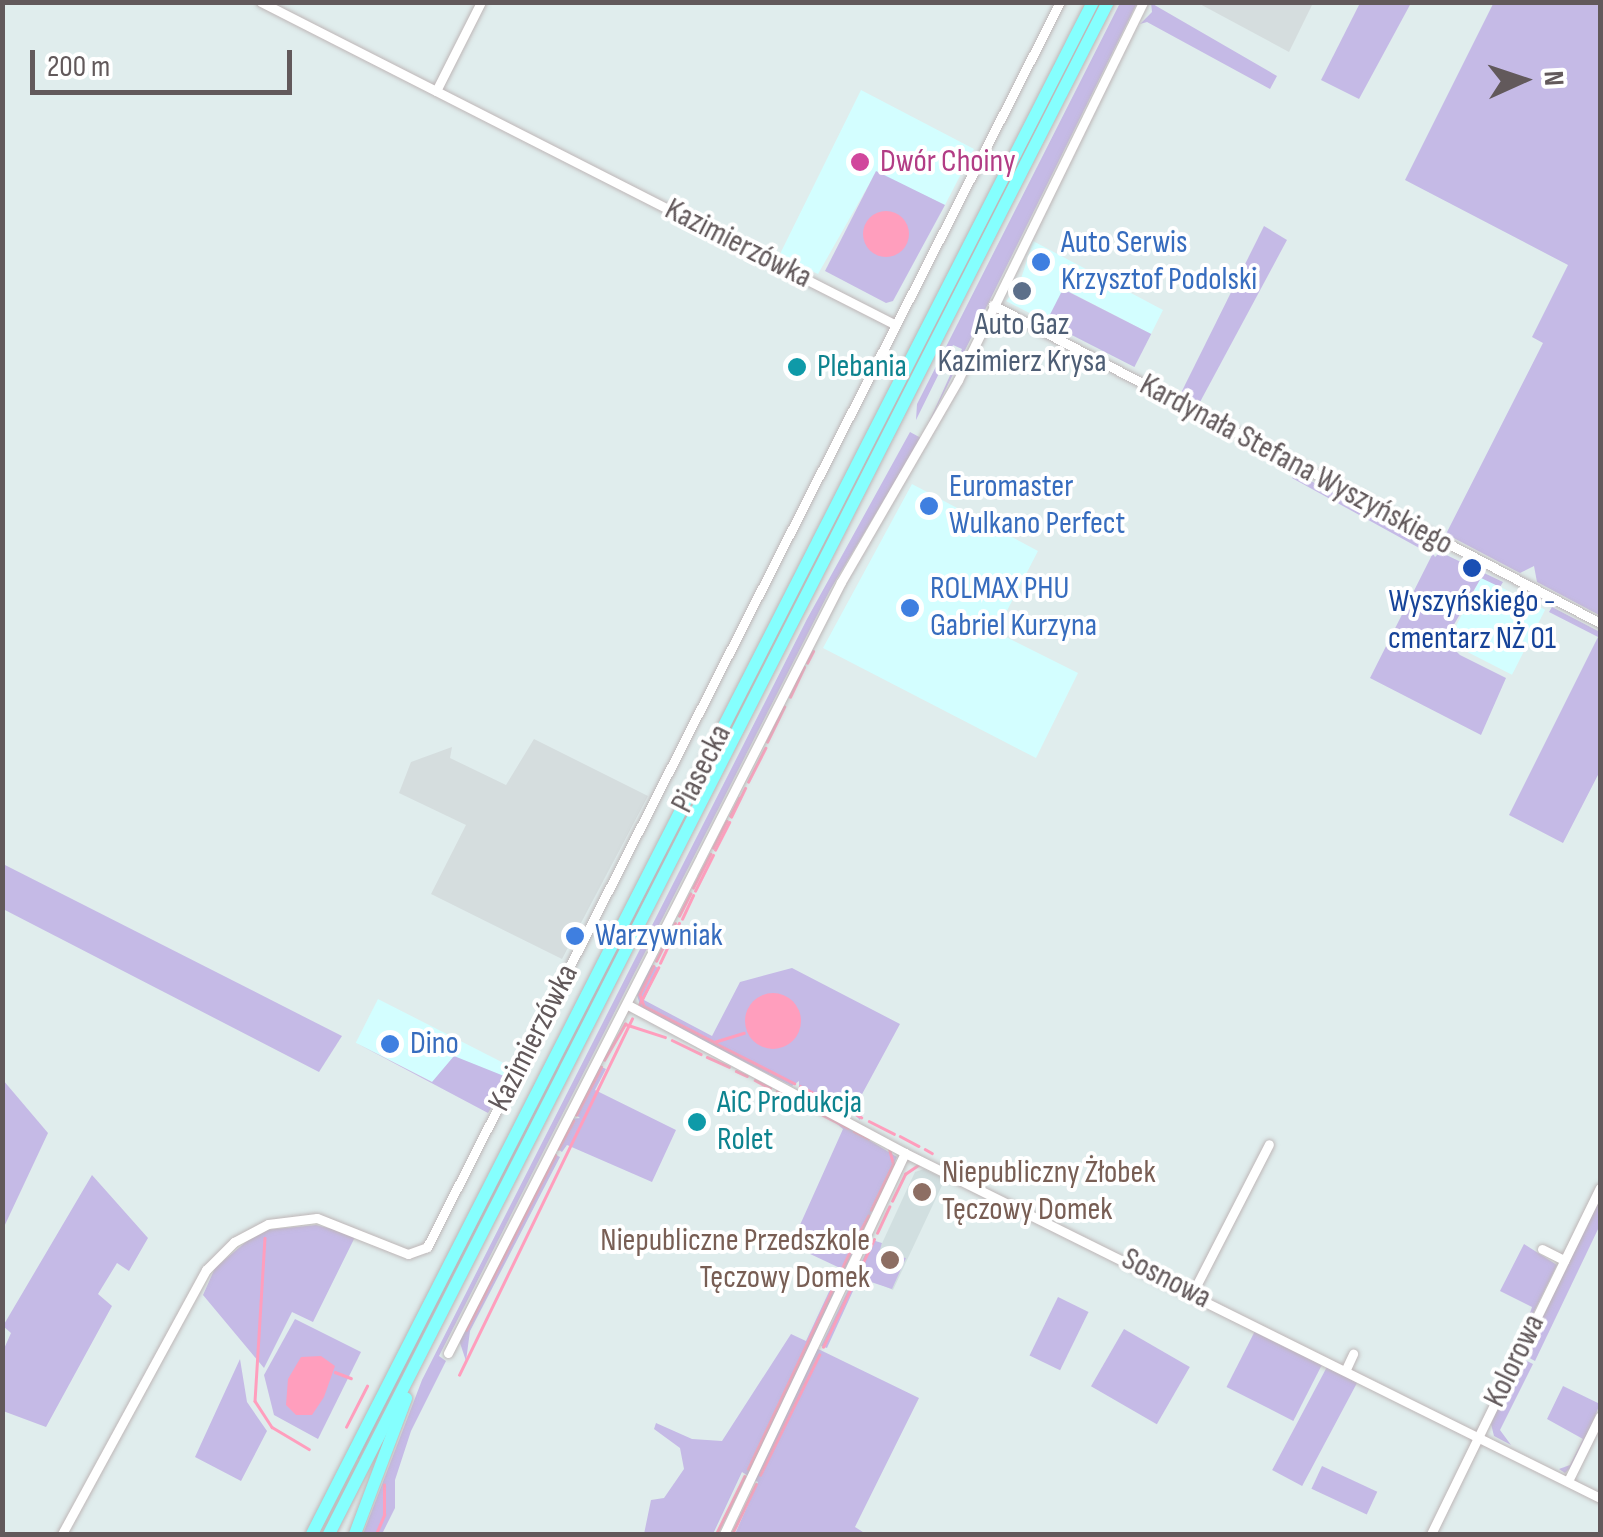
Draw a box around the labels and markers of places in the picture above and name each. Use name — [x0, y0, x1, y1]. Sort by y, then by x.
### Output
place label: Dwór Choiny — [880, 143, 1016, 181]
marker: Dwór Choiny — [849, 151, 871, 173]
place label: Auto Serwis Krzysztof Podolski — [1061, 225, 1257, 300]
marker: Auto Serwis Krzysztof Podolski — [1030, 251, 1052, 273]
marker: Auto Gaz Kazimierz Krysa — [1011, 280, 1033, 302]
place label: Auto Gaz Kazimierz Krysa — [938, 307, 1106, 382]
place label: Plebania — [817, 348, 907, 386]
marker: Plebania — [786, 356, 808, 378]
place label: Euromaster Wulkano Perfect — [949, 469, 1125, 544]
marker: Euromaster Wulkano Perfect — [918, 495, 940, 517]
marker: Wyszyńskiego - cmentarz NŻ 01 — [1461, 557, 1483, 579]
place label: ROLMAX PHU Gabriel Kurzyna — [930, 571, 1097, 646]
place label: Wyszyńskiego - cmentarz NŻ 01 — [1388, 584, 1556, 659]
marker: ROLMAX PHU Gabriel Kurzyna — [899, 597, 921, 619]
place label: Warzywniak — [595, 917, 723, 955]
marker: Warzywniak — [564, 925, 586, 947]
place label: Dino — [410, 1025, 459, 1063]
marker: Dino — [379, 1033, 401, 1055]
place label: AiC Produkcja Rolet — [717, 1085, 862, 1160]
marker: AiC Produkcja Rolet — [686, 1111, 708, 1133]
place label: Niepubliczny Żłobek Tęczowy Domek — [942, 1155, 1156, 1230]
marker: Niepubliczny Żłobek Tęczowy Domek — [911, 1181, 933, 1203]
place label: Niepubliczne Przedszkole Tęczowy Domek — [600, 1223, 870, 1298]
marker: Niepubliczne Przedszkole Tęczowy Domek — [879, 1249, 901, 1271]

